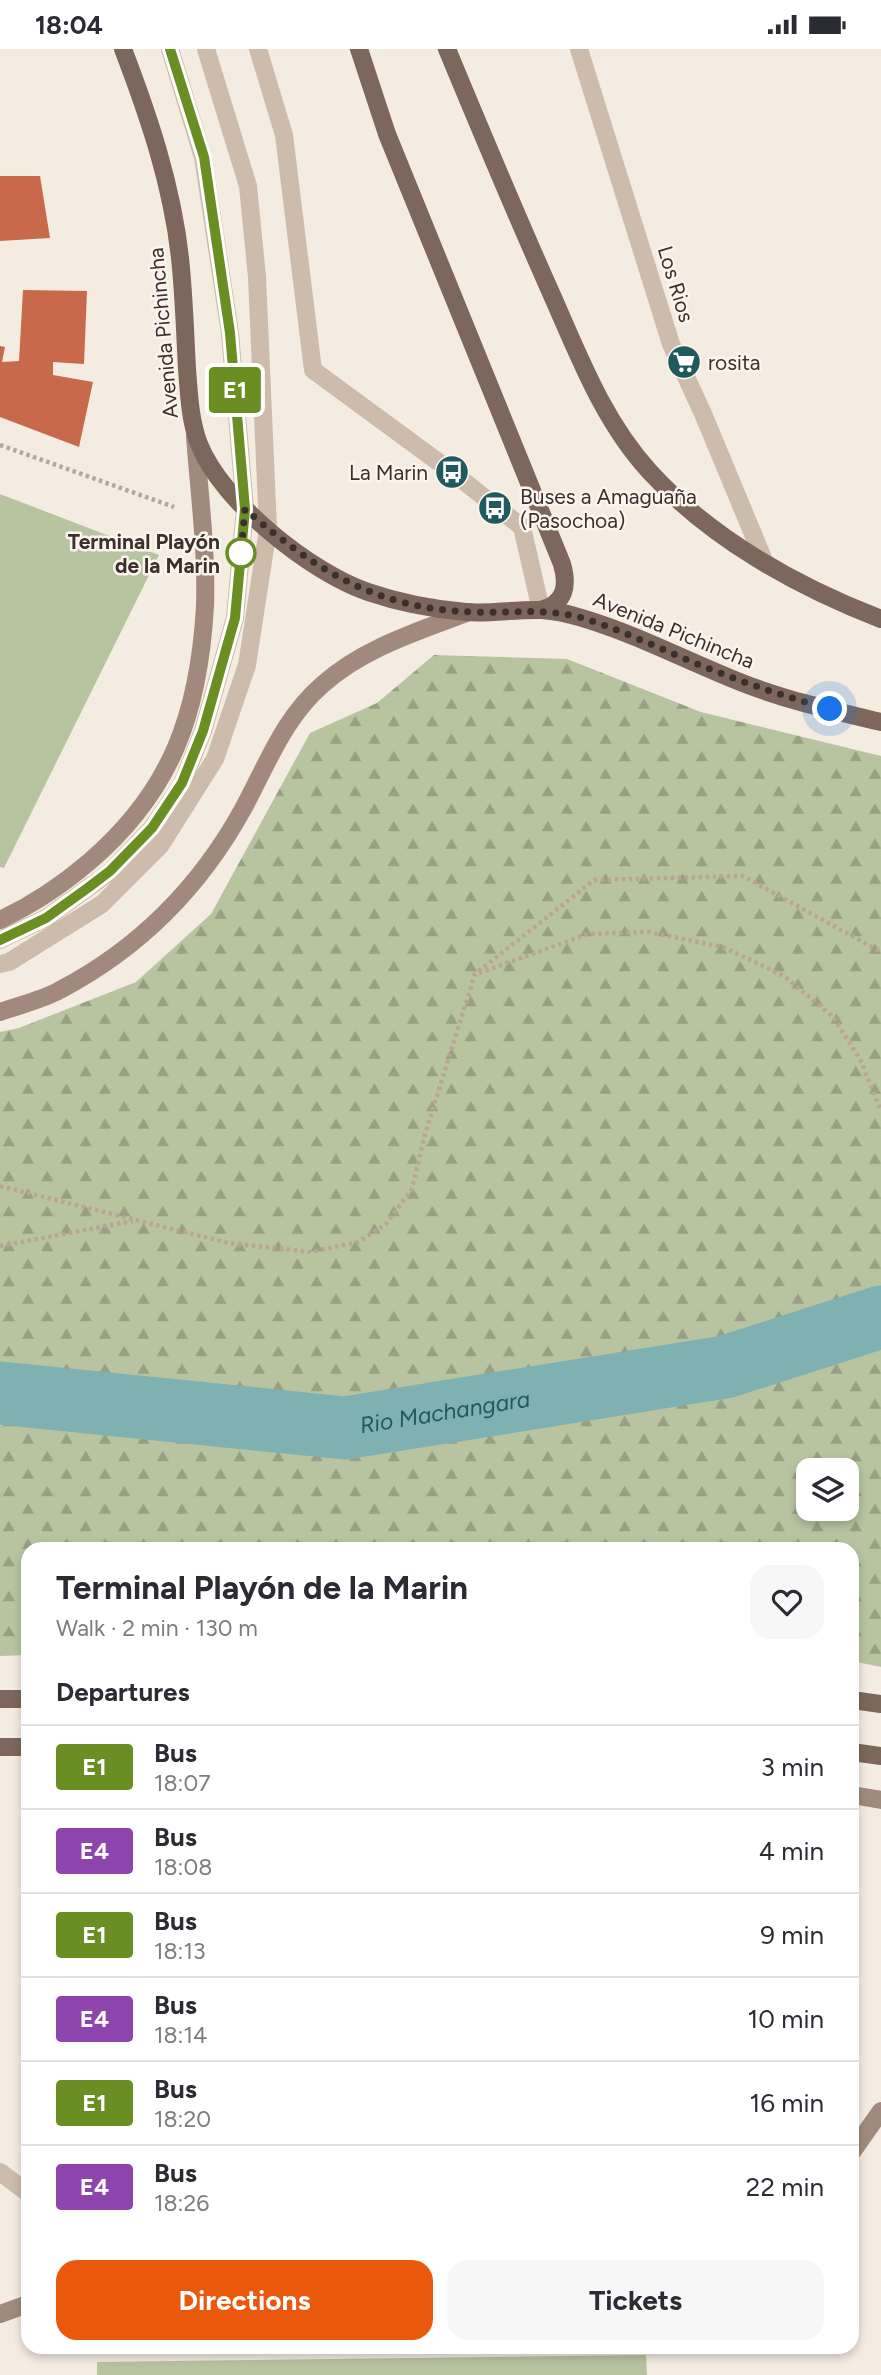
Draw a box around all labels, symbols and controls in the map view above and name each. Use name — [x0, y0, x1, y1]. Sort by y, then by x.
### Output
text: 18:04 — [35, 9, 103, 41]
street label: Los Rios — [653, 243, 699, 325]
street label: Avenida Pichincha — [143, 247, 183, 419]
supermarket icon: rosita — [665, 343, 703, 381]
place label: rosita — [708, 350, 761, 375]
line badge: E1 — [204, 367, 266, 413]
text: E1 — [223, 375, 247, 404]
bus stop icon: La Marin — [433, 453, 471, 491]
place label: La Marin — [349, 460, 428, 485]
place label: Buses a Amaguaña (Pasochoa) — [520, 484, 697, 533]
bus stop icon: Buses a Amaguaña (Pasochoa) — [476, 489, 514, 527]
place label: Terminal Playón de la Marin — [68, 529, 220, 578]
marker: Terminal Playón de la Marin — [226, 538, 256, 568]
street label: Avenida Pichincha — [590, 586, 758, 674]
your location — [812, 691, 847, 726]
water label: Rio Machangara — [358, 1385, 532, 1439]
map controls — [796, 1458, 859, 1521]
button: layers — [796, 1458, 859, 1521]
button: heart — [750, 1565, 824, 1639]
text: Terminal Playón de la Marin — [56, 1568, 468, 1607]
text: Walk · 2 min · 130 m — [56, 1614, 258, 1642]
text: Departures — [56, 1676, 190, 1708]
text: Bus — [154, 1737, 197, 1769]
text: 3 min — [761, 1751, 824, 1783]
text: E1 — [82, 1752, 107, 1781]
text: 18:07 — [154, 1769, 211, 1797]
text: Bus — [154, 1821, 197, 1853]
text: 4 min — [759, 1835, 824, 1867]
text: E4 — [80, 1836, 109, 1865]
text: 18:08 — [154, 1853, 212, 1881]
text: Bus — [154, 1905, 197, 1937]
text: 9 min — [760, 1919, 824, 1951]
text: E1 — [82, 1920, 107, 1949]
text: 18:13 — [154, 1937, 205, 1965]
text: Bus — [154, 1989, 197, 2021]
text: 10 min — [748, 2003, 824, 2035]
text: E4 — [80, 2004, 109, 2033]
text: 18:14 — [154, 2021, 207, 2049]
text: Bus — [154, 2073, 197, 2105]
text: 16 min — [749, 2087, 824, 2119]
text: E1 — [82, 2088, 107, 2117]
text: 18:20 — [154, 2105, 211, 2133]
text: Bus — [154, 2157, 197, 2189]
text: 22 min — [746, 2171, 824, 2203]
text: E4 — [80, 2172, 109, 2201]
text: 18:26 — [154, 2189, 209, 2217]
button: Directions — [56, 2260, 433, 2340]
button: Tickets — [447, 2260, 824, 2340]

